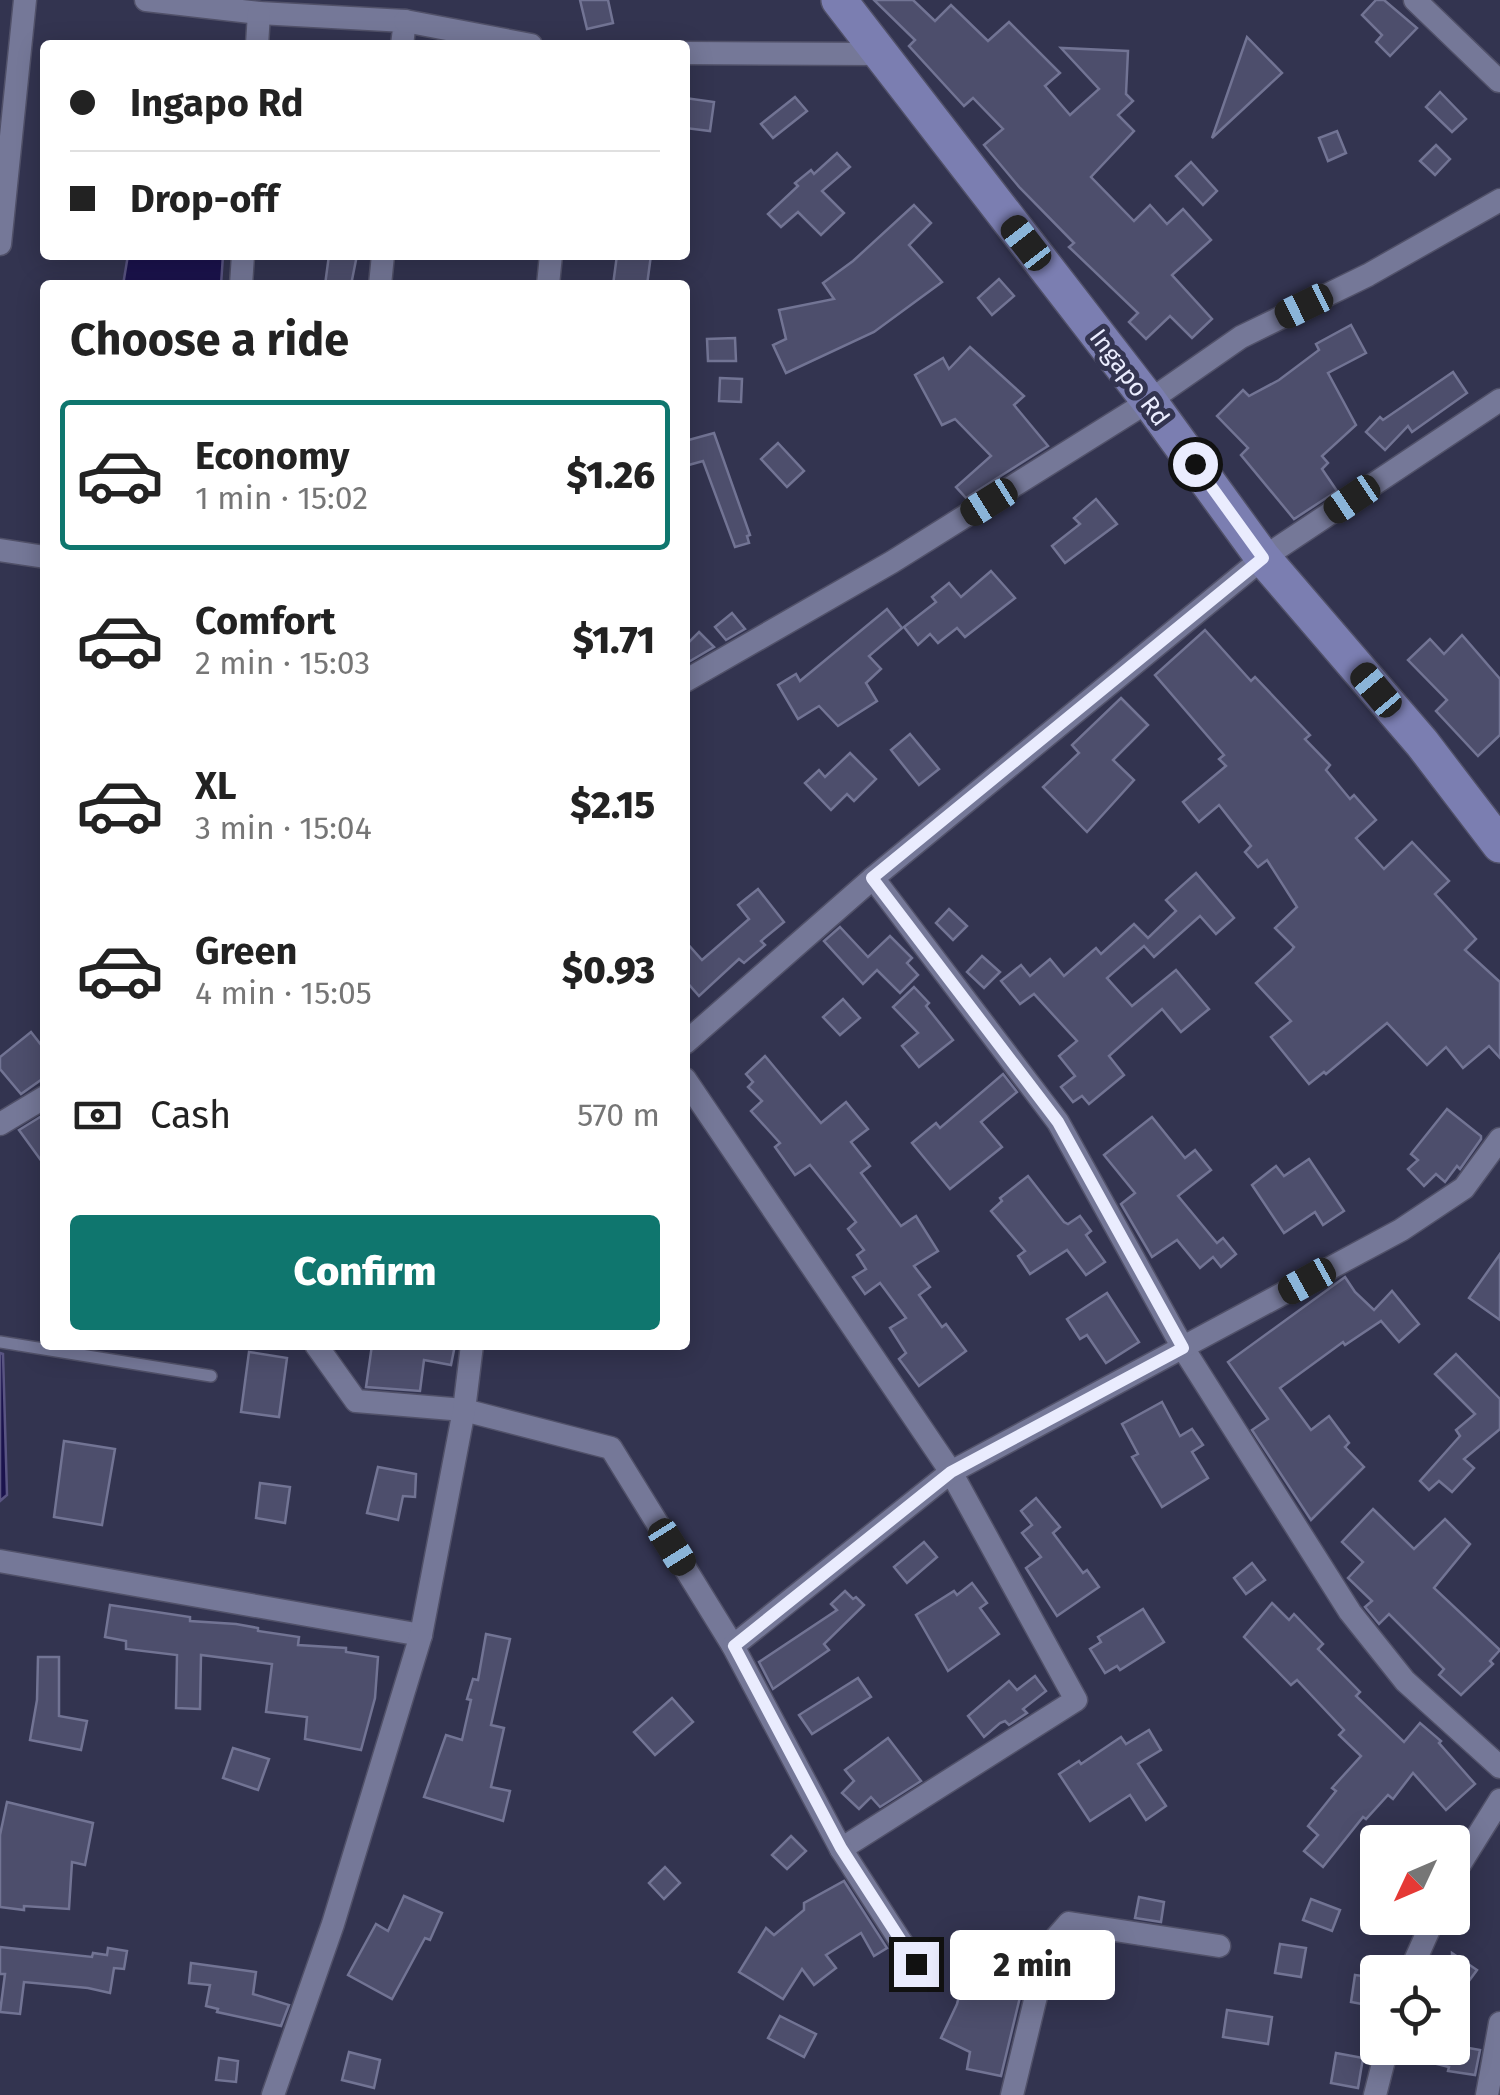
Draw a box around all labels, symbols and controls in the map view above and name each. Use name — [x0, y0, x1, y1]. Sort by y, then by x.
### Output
text: Ingapo Rd — [130, 80, 304, 126]
text: Drop-off — [130, 176, 278, 222]
car — [996, 210, 1056, 276]
car — [1270, 279, 1338, 333]
text: Choose a ride — [70, 313, 349, 367]
street label: Ingapo Rd — [1083, 323, 1175, 432]
icon: car — [75, 430, 165, 520]
text: Economy — [195, 433, 350, 479]
route start — [1173, 442, 1218, 487]
text: $1.26 — [567, 452, 655, 498]
car — [1319, 470, 1385, 528]
car — [956, 473, 1022, 531]
text: 1 min · 15:02 — [195, 479, 368, 517]
icon: car — [75, 595, 165, 685]
text: Comfort — [195, 598, 336, 644]
text: $1.71 — [573, 617, 655, 663]
text: 2 min · 15:03 — [195, 644, 370, 682]
car — [1345, 657, 1407, 723]
icon: car — [75, 760, 165, 850]
text: XL — [195, 763, 237, 809]
text: $2.15 — [570, 782, 655, 828]
text: 3 min · 15:04 — [195, 809, 372, 847]
icon: car — [75, 925, 165, 1015]
text: Green — [195, 928, 298, 974]
text: $0.93 — [562, 947, 655, 993]
text: 4 min · 15:05 — [195, 974, 372, 1012]
icon: cash — [70, 1088, 125, 1143]
text: Cash — [150, 1092, 231, 1138]
text: 570 m — [577, 1096, 660, 1134]
button: Confirm — [70, 1215, 660, 1330]
car — [1273, 1253, 1341, 1309]
car — [643, 1514, 701, 1580]
north arrow — [1360, 1825, 1470, 1935]
map controls — [1360, 1825, 1470, 2065]
callout: 2 min — [951, 1929, 1116, 1999]
route end — [894, 1942, 939, 1987]
text: 2 min — [993, 1946, 1072, 1984]
button: locate — [1360, 1955, 1470, 2065]

